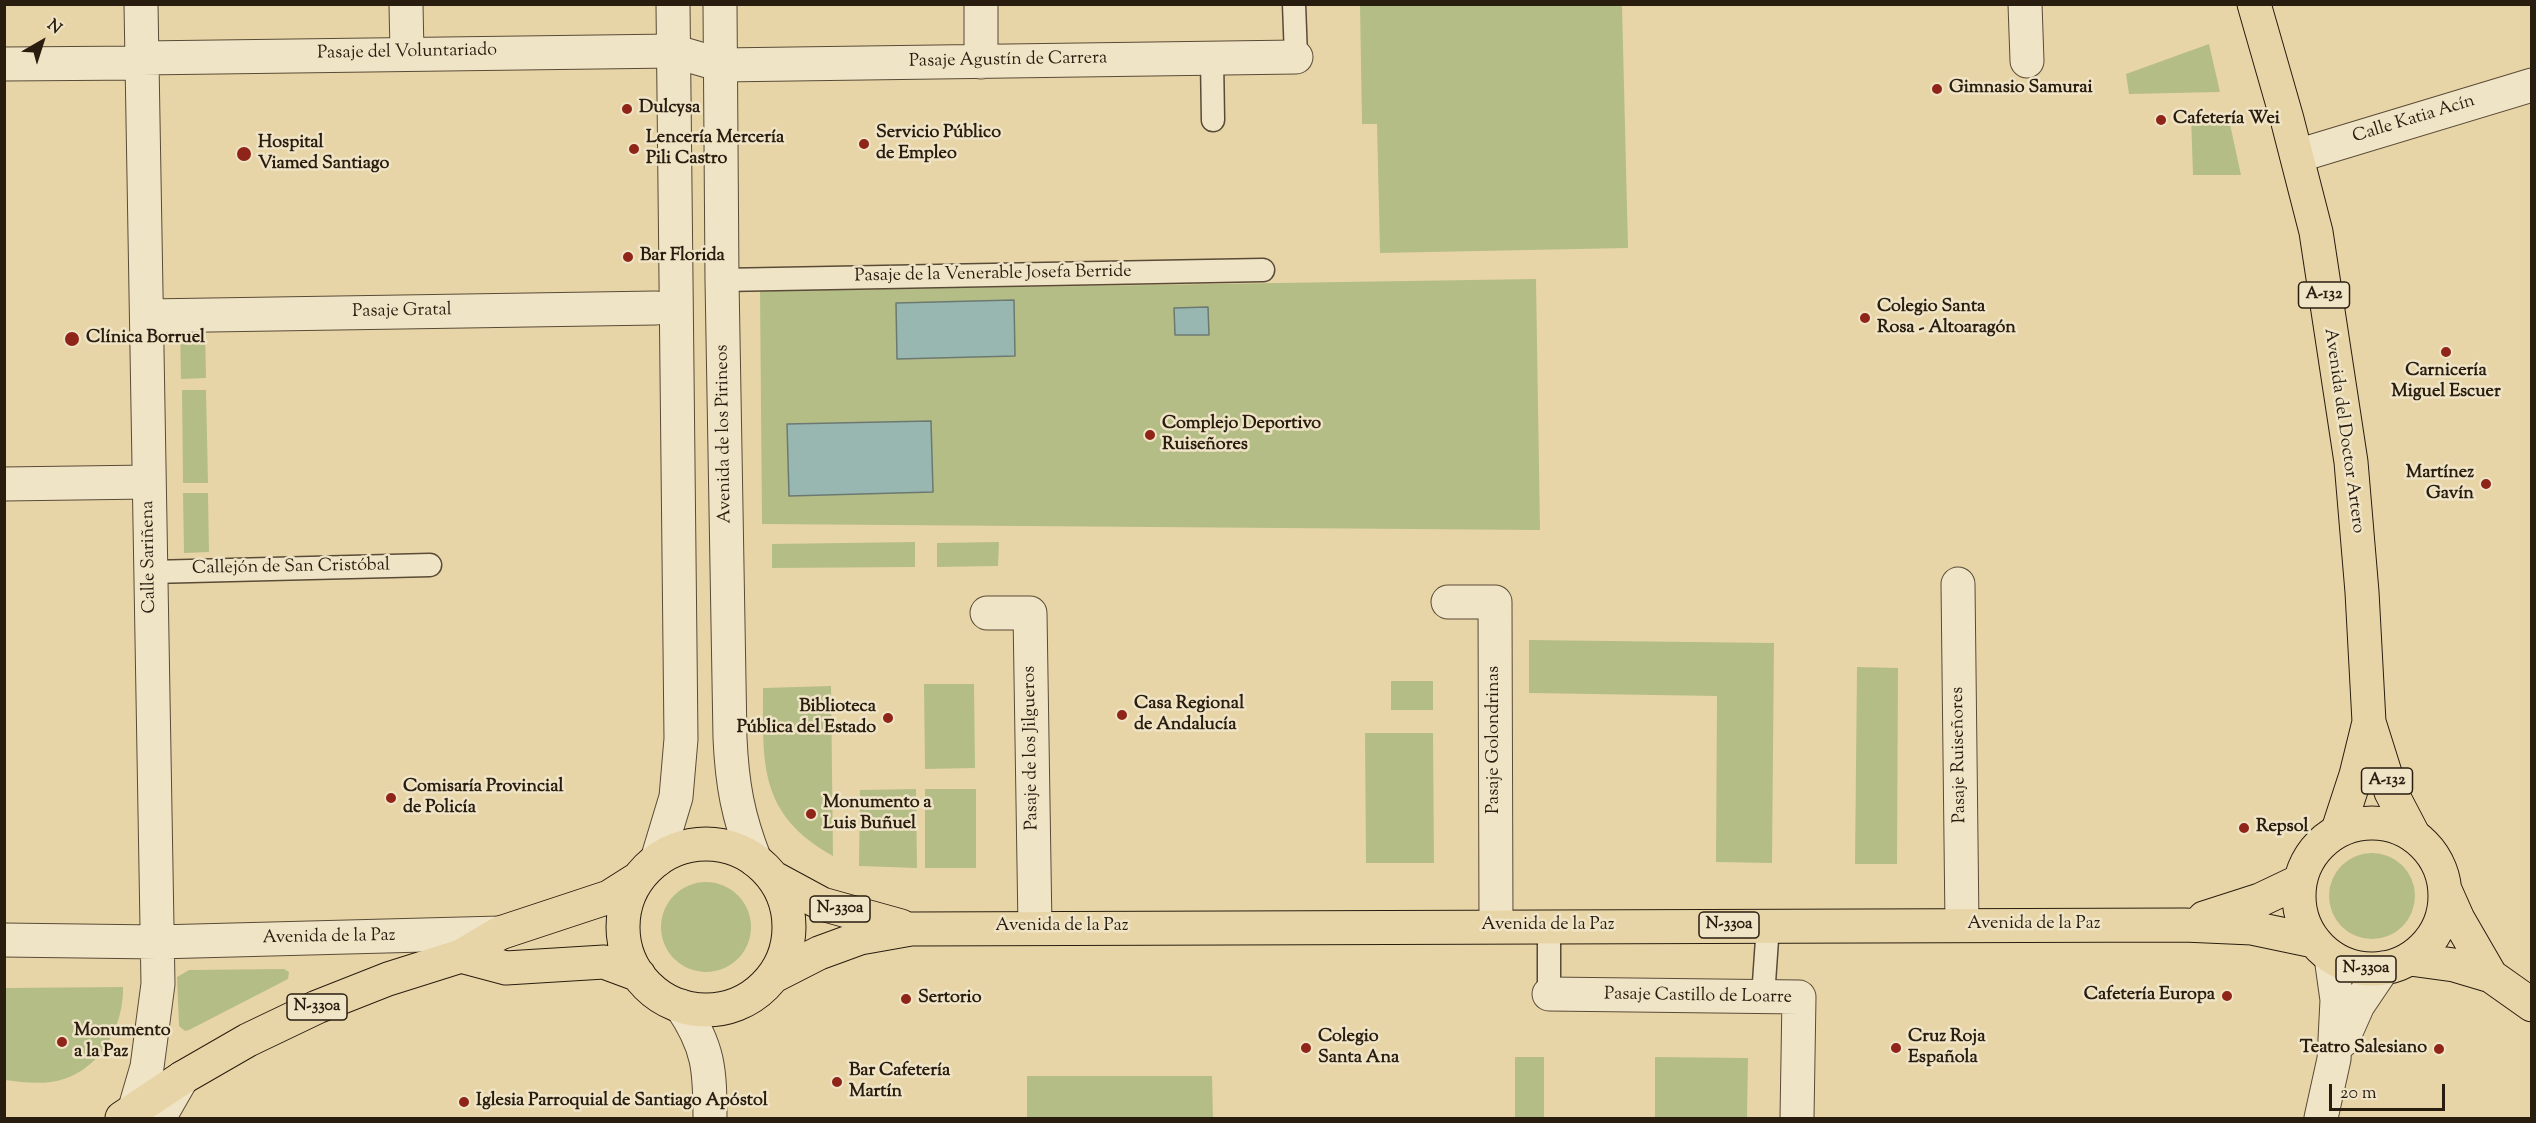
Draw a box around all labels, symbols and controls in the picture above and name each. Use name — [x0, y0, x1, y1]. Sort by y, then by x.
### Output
north arrow — [12, 12, 72, 72]
text: N — [41, 15, 66, 41]
street label: Pasaje del Voluntariado — [317, 41, 497, 65]
street label: Pasaje Agustín de Carrera — [909, 48, 1107, 74]
place label: Gimnasio Samurai — [1949, 78, 2093, 100]
marker: Gimnasio Samurai — [1930, 82, 1944, 96]
street label: Calle Katia Acín — [2350, 91, 2478, 149]
place label: Dulcysa — [639, 98, 700, 120]
marker: Dulcysa — [620, 102, 634, 116]
place label: Cafetería Wei — [2173, 109, 2280, 131]
marker: Cafetería Wei — [2154, 113, 2168, 127]
place label: Servicio Público de Empleo — [876, 123, 1001, 166]
place label: Lencería Mercería Pili Castro — [646, 128, 784, 170]
place label: Hospital Viamed Santiago — [258, 133, 389, 176]
marker: Servicio Público de Empleo — [857, 137, 871, 151]
marker: Lencería Mercería Pili Castro — [627, 142, 641, 156]
marker: Hospital Viamed Santiago — [235, 145, 253, 163]
place label: Bar Florida — [640, 246, 725, 268]
marker: Bar Florida — [621, 250, 635, 264]
street label: Pasaje de la Venerable Josefa Berride — [854, 262, 1132, 288]
road number: A-132 — [2298, 282, 2350, 308]
place label: Colegio Santa Rosa - Altoaragón — [1877, 297, 2016, 340]
street label: Pasaje Gratal — [352, 300, 452, 324]
marker: Colegio Santa Rosa - Altoaragón — [1858, 311, 1872, 325]
street label: Avenida del Doctor Artero — [2318, 327, 2368, 535]
place label: Clínica Borruel — [86, 328, 205, 350]
marker: Clínica Borruel — [63, 330, 81, 348]
street label: Avenida de los Pirineos — [713, 344, 737, 524]
marker: Carnicería Miguel Escuer — [2439, 345, 2453, 359]
place label: Carnicería Miguel Escuer — [2391, 361, 2501, 404]
place label: Complejo Deportivo Ruiseñores — [1162, 414, 1321, 456]
marker: Complejo Deportivo Ruiseñores — [1143, 428, 1157, 442]
place label: Martínez Gavín — [2406, 463, 2474, 506]
marker: Martínez Gavín — [2479, 477, 2493, 491]
street label: Calle Sariñena — [138, 500, 162, 614]
street label: Callejón de San Cristóbal — [192, 555, 390, 581]
street label: Pasaje de los Jilgueros — [1020, 665, 1044, 831]
street label: Pasaje Golondrinas — [1484, 666, 1506, 814]
street label: Pasaje Ruiseñores — [1948, 687, 1972, 823]
place label: Casa Regional de Andalucía — [1134, 694, 1244, 736]
place label: Biblioteca Pública del Estado — [737, 697, 876, 740]
marker: Casa Regional de Andalucía — [1115, 708, 1129, 722]
marker: Biblioteca Pública del Estado — [881, 711, 895, 725]
road number: A-132 — [2362, 768, 2412, 794]
place label: Comisaría Provincial de Policía — [403, 777, 563, 820]
marker: Comisaría Provincial de Policía — [384, 791, 398, 805]
place label: Monumento a Luis Buñuel — [823, 793, 932, 836]
marker: Monumento a Luis Buñuel — [804, 807, 818, 821]
place label: Repsol — [2256, 817, 2308, 839]
marker: Repsol — [2237, 821, 2251, 835]
road number: N-330a — [810, 896, 870, 922]
road number: N-330a — [1699, 912, 1759, 938]
street label: Avenida de la Paz — [1967, 914, 2101, 936]
street label: Avenida de la Paz — [1481, 915, 1615, 937]
street label: Avenida de la Paz — [995, 916, 1129, 938]
street label: Avenida de la Paz — [262, 926, 396, 950]
road number: N-330a — [2336, 956, 2396, 982]
street label: Pasaje Castillo de Loarre — [1604, 985, 1792, 1009]
place label: Cafetería Europa — [2084, 985, 2215, 1007]
place label: Sertorio — [918, 988, 981, 1010]
marker: Cafetería Europa — [2220, 989, 2234, 1003]
marker: Sertorio — [899, 992, 913, 1006]
road number: N-330a — [287, 994, 347, 1020]
place label: Monumento a la Paz — [74, 1021, 170, 1064]
place label: Colegio Santa Ana — [1318, 1027, 1399, 1070]
place label: Cruz Roja Española — [1908, 1027, 1985, 1070]
marker: Monumento a la Paz — [55, 1035, 69, 1049]
place label: Teatro Salesiano — [2300, 1038, 2427, 1060]
marker: Colegio Santa Ana — [1299, 1041, 1313, 1055]
marker: Cruz Roja Española — [1889, 1041, 1903, 1055]
marker: Teatro Salesiano — [2432, 1042, 2446, 1056]
place label: Bar Cafetería Martín — [849, 1061, 950, 1104]
scale bar — [2332, 1072, 2448, 1110]
marker: Bar Cafetería Martín — [830, 1075, 844, 1089]
text: 20 m — [2340, 1081, 2377, 1107]
place label: Iglesia Parroquial de Santiago Apóstol — [476, 1091, 768, 1113]
marker: Iglesia Parroquial de Santiago Apóstol — [457, 1095, 471, 1109]

